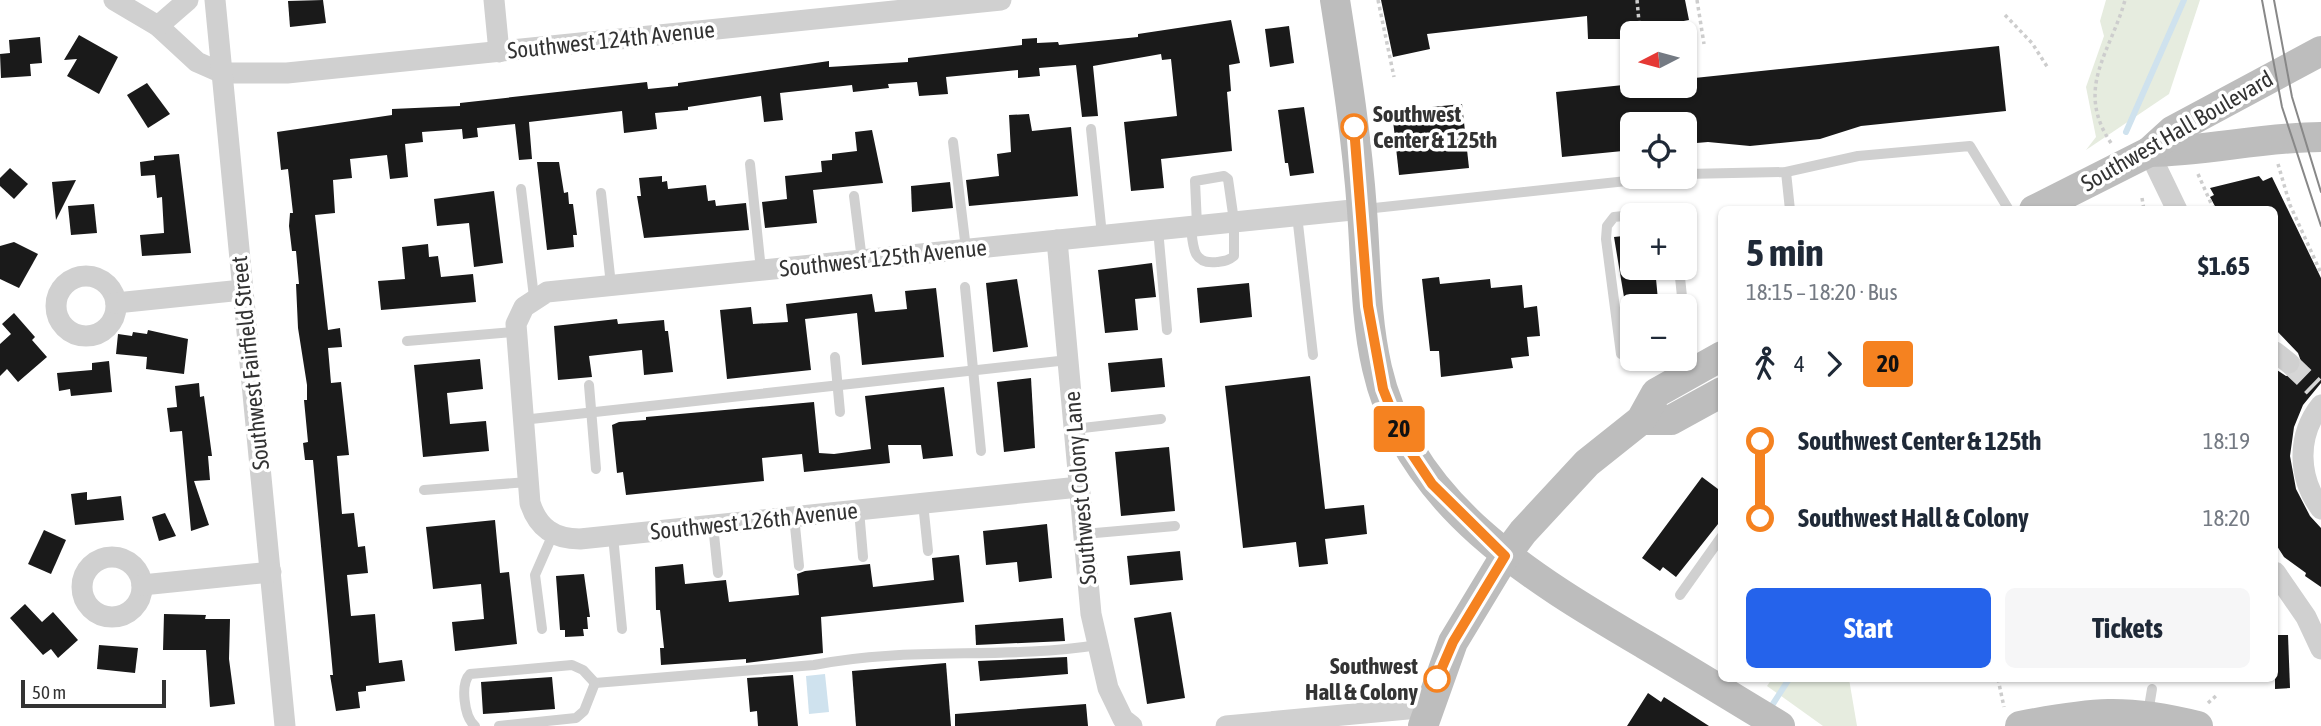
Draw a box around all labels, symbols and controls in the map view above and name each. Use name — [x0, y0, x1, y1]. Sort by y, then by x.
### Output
street label: Southwest 124th Avenue — [506, 16, 716, 64]
north arrow — [1620, 21, 1698, 98]
map controls — [1620, 21, 1697, 371]
street label: Southwest Hall Boulevard — [2076, 65, 2278, 197]
place label: Southwest Center & 125th — [1373, 101, 1497, 153]
button: locate — [1620, 112, 1697, 189]
marker: Southwest Center & 125th — [1341, 114, 1367, 140]
button: + — [1620, 203, 1697, 280]
text: 5 min — [1746, 231, 1824, 274]
street label: Southwest 125th Avenue — [778, 234, 988, 282]
text: $1.65 — [2198, 251, 2250, 281]
street label: Southwest Fairfield Street — [226, 255, 274, 471]
text: 18:15 – 18:20 · Bus — [1746, 279, 1898, 305]
button: − — [1620, 294, 1697, 371]
icon: walk — [1746, 345, 1784, 383]
icon: forward — [1815, 345, 1853, 383]
text: 20 — [1877, 350, 1899, 377]
text: 4 — [1794, 351, 1805, 377]
street label: Southwest Colony Lane — [1059, 390, 1101, 586]
line badge: 20 — [1368, 406, 1430, 452]
text: 20 — [1388, 415, 1410, 442]
text: Southwest Center & 125th — [1798, 426, 2041, 456]
text: 18:19 — [2203, 428, 2250, 454]
street label: Southwest 126th Avenue — [649, 497, 859, 545]
text: Southwest Hall & Colony — [1798, 503, 2029, 533]
text: 18:20 — [2203, 505, 2250, 531]
button: Start — [1746, 588, 1991, 668]
button: Tickets — [2005, 588, 2250, 668]
place label: Southwest Hall & Colony — [1305, 653, 1419, 705]
marker: Southwest Hall & Colony — [1424, 666, 1450, 692]
scale bar — [21, 677, 166, 709]
text: 50 m — [32, 681, 66, 703]

